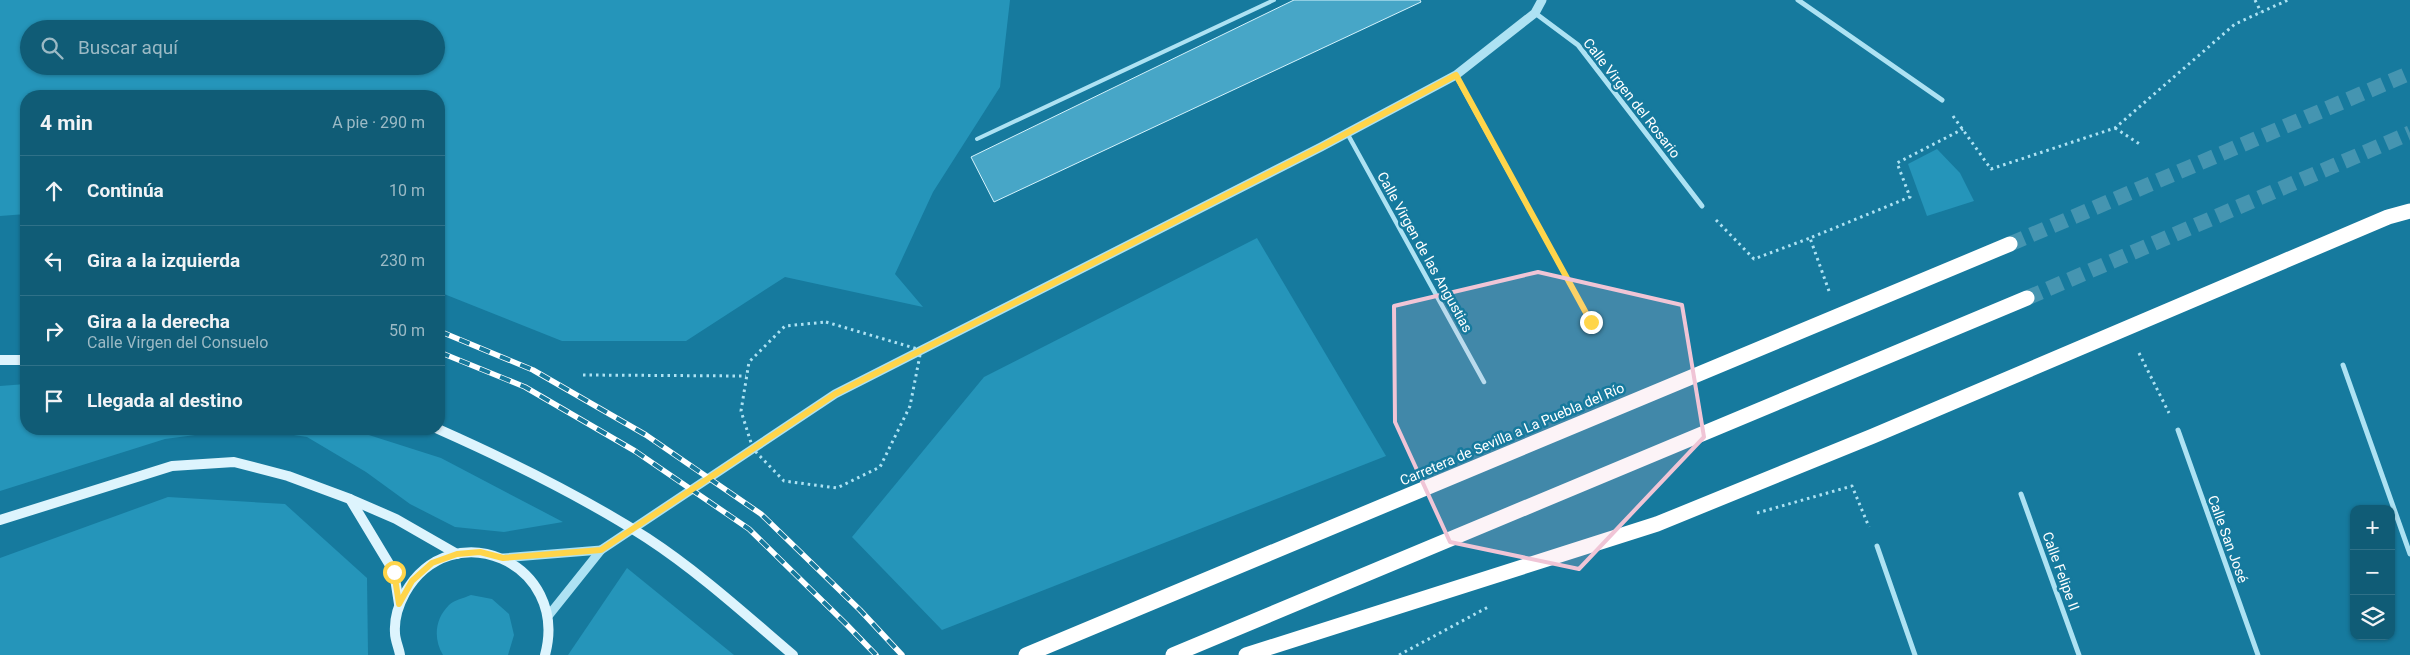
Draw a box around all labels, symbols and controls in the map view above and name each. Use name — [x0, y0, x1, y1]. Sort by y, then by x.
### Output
search box — [20, 20, 445, 75]
icon: search — [38, 34, 66, 62]
street label: Calle Virgen del Rosario — [1580, 35, 1684, 161]
text: Buscar aquí — [78, 36, 178, 59]
text: 4 min — [40, 111, 93, 135]
text: A pie · 290 m — [332, 113, 425, 132]
street label: Calle Virgen de las Angustias — [1374, 169, 1476, 335]
icon: ahead — [40, 177, 68, 205]
text: Continúa — [87, 179, 164, 202]
text: 10 m — [389, 181, 425, 200]
icon: left — [40, 247, 68, 275]
text: Gira a la izquierda — [87, 249, 240, 272]
text: 230 m — [380, 251, 425, 270]
text: Gira a la derecha — [87, 310, 230, 333]
route end — [1580, 311, 1603, 334]
icon: right — [40, 317, 68, 345]
text: 50 m — [389, 321, 425, 340]
text: Calle Virgen del Consuelo — [87, 333, 268, 352]
street label: Carretera de Sevilla a La Puebla del Río — [1398, 379, 1626, 489]
icon: arrive — [40, 387, 68, 415]
text: Llegada al destino — [87, 389, 243, 412]
street label: Calle San José — [2205, 493, 2251, 585]
map controls — [2350, 505, 2395, 640]
button: + — [2350, 505, 2395, 550]
street label: Calle Felipe II — [2039, 529, 2083, 613]
button: − — [2350, 550, 2395, 595]
route start — [383, 561, 406, 584]
button: layers — [2350, 595, 2395, 640]

